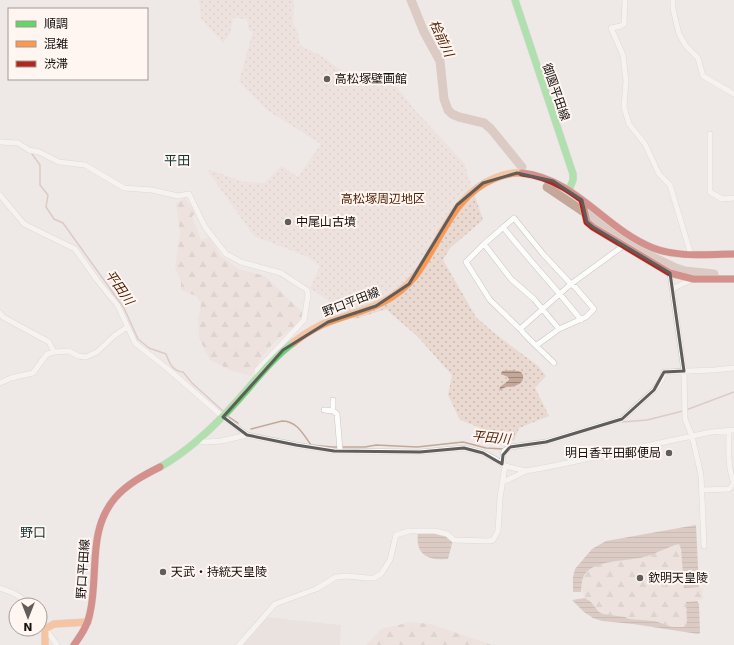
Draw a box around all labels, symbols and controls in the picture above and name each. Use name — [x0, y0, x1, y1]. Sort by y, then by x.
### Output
legend — [8, 8, 148, 80]
text: 順調 — [44, 17, 68, 31]
water label: 桧前川 — [427, 17, 457, 61]
text: 混雑 — [44, 37, 68, 51]
text: 渋滞 — [44, 57, 68, 71]
street label: 御園平田線 — [540, 61, 572, 123]
place label: 高松塚壁画館 — [335, 72, 407, 86]
marker: 高松塚壁画館 — [322, 74, 332, 84]
district label: 平田 — [164, 153, 190, 168]
park label: 高松塚周辺地区 — [341, 192, 425, 206]
place label: 中尾山古墳 — [296, 215, 356, 229]
marker: 中尾山古墳 — [283, 217, 293, 227]
water label: 平田川 — [102, 267, 138, 309]
street label: 野口平田線 — [320, 285, 382, 319]
water label: 平田川 — [471, 428, 513, 447]
place label: 明日香平田郵便局 — [565, 446, 661, 460]
marker: 明日香平田郵便局 — [664, 448, 674, 458]
district label: 野口 — [20, 525, 46, 540]
street label: 野口平田線 — [74, 539, 92, 599]
place label: 天武・持統天皇陵 — [171, 565, 267, 579]
marker: 天武・持統天皇陵 — [158, 567, 168, 577]
place label: 欽明天皇陵 — [648, 571, 708, 585]
marker: 欽明天皇陵 — [635, 573, 645, 583]
north arrow — [8, 597, 48, 637]
text: N — [23, 620, 33, 633]

